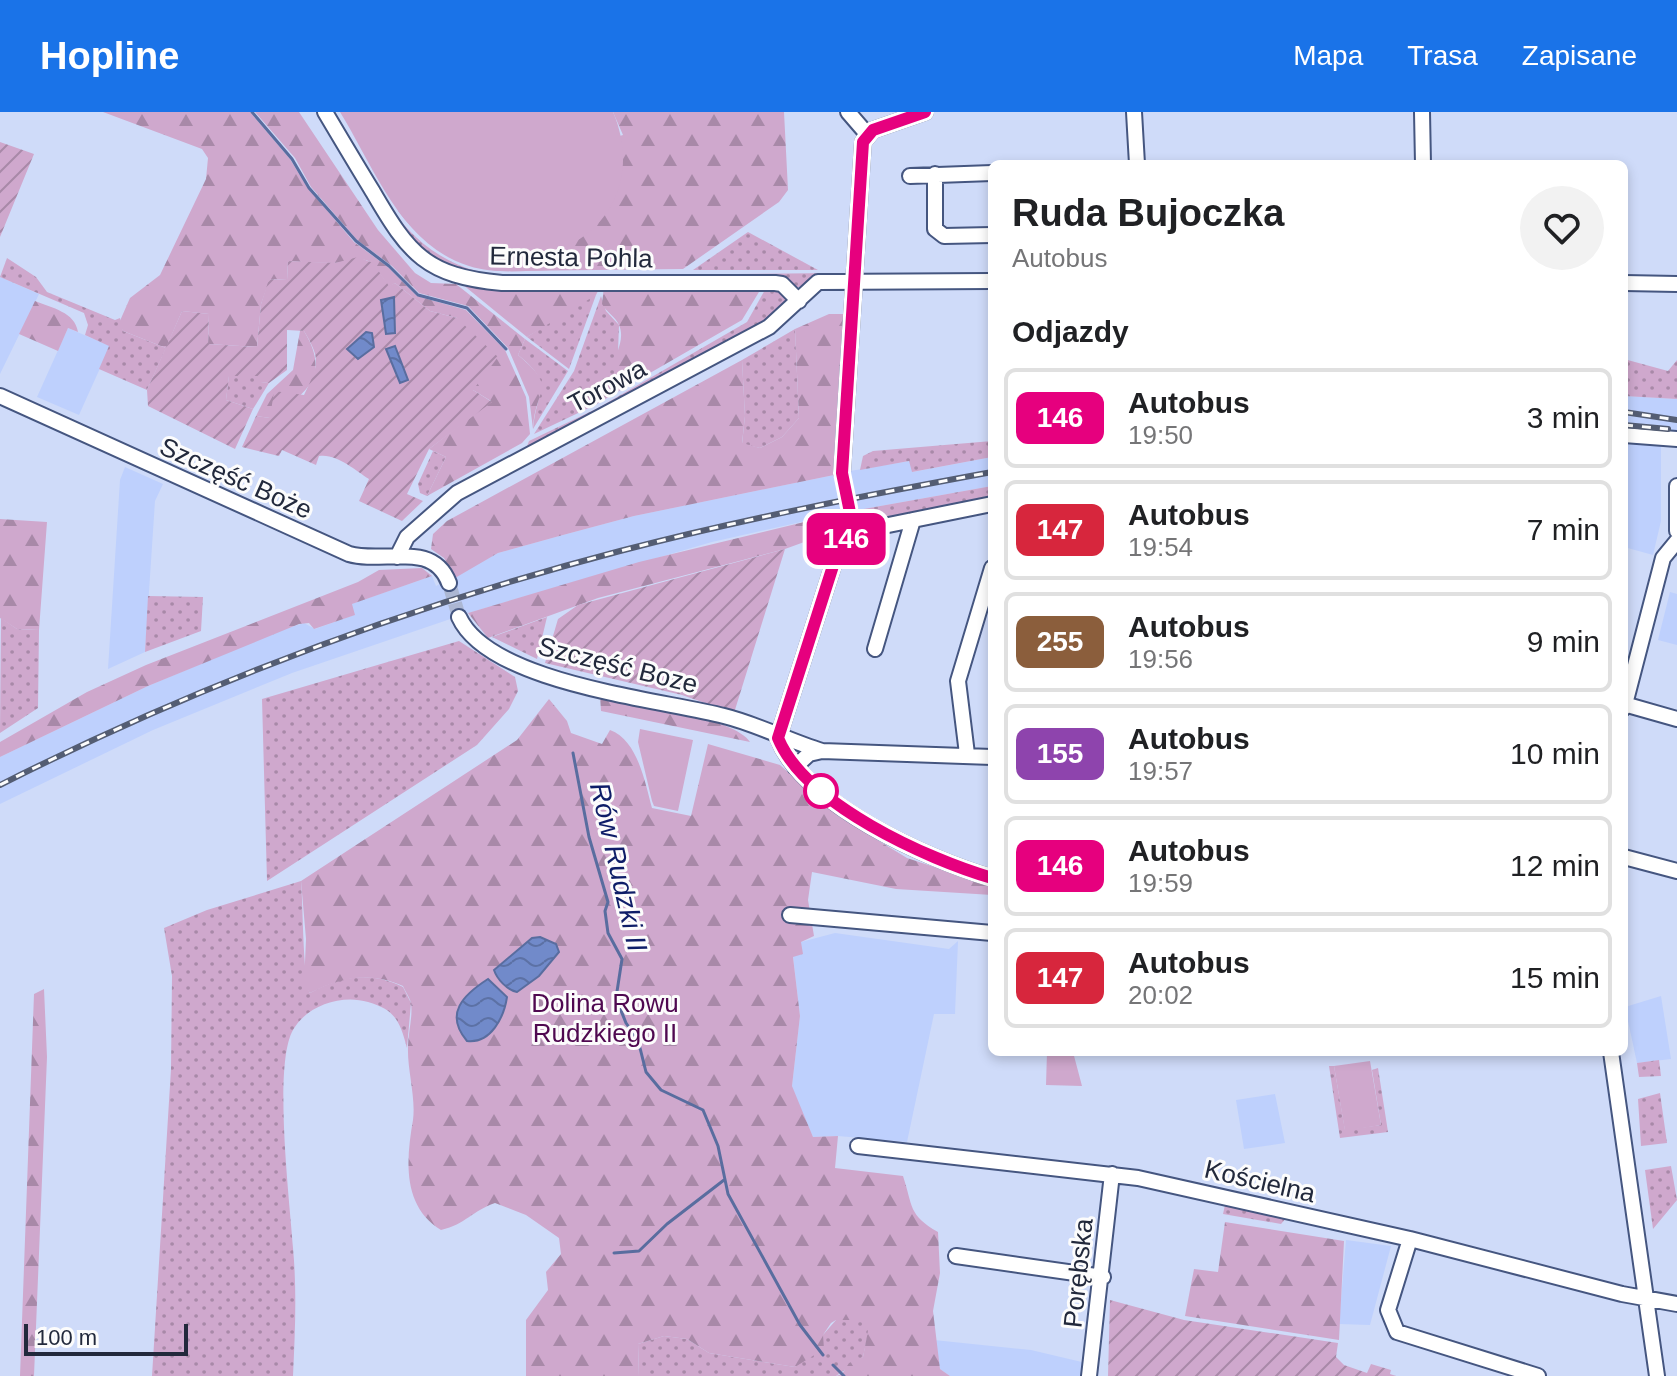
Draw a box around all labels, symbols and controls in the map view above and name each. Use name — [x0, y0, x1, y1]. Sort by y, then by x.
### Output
text: Hopline — [40, 35, 179, 77]
text: Mapa — [1293, 40, 1363, 71]
text: Trasa — [1407, 40, 1478, 71]
text: Zapisane — [1522, 40, 1637, 71]
button: heart — [1520, 186, 1604, 270]
text: Ruda Bujoczka — [1012, 192, 1284, 234]
street label: Ernesta Pohla — [489, 241, 653, 273]
text: Autobus — [1012, 243, 1107, 273]
text: Odjazdy — [1012, 315, 1129, 348]
street label: Torowa — [563, 353, 652, 419]
text: Autobus — [1128, 386, 1250, 419]
text: 3 min — [1527, 401, 1600, 434]
text: 146 — [1037, 402, 1083, 433]
text: 19:50 — [1128, 420, 1193, 450]
street label: Szczęść Boże — [155, 431, 317, 525]
text: Autobus — [1128, 498, 1250, 531]
line badge: 146 — [800, 513, 892, 565]
text: 7 min — [1527, 513, 1600, 546]
text: 147 — [1037, 514, 1083, 545]
text: 146 — [823, 523, 869, 554]
text: 19:54 — [1128, 532, 1193, 562]
text: Autobus — [1128, 610, 1250, 643]
text: 9 min — [1527, 625, 1600, 658]
text: 255 — [1037, 626, 1083, 657]
street label: Szczęść Boze — [535, 631, 701, 699]
text: 19:56 — [1128, 644, 1193, 674]
text: Autobus — [1128, 722, 1250, 755]
text: 10 min — [1510, 737, 1600, 770]
text: 155 — [1037, 738, 1083, 769]
text: 19:57 — [1128, 756, 1193, 786]
unlabelled marker — [804, 774, 838, 808]
water label: Rów Rudzki II — [584, 779, 653, 955]
text: Autobus — [1128, 834, 1250, 867]
text: 12 min — [1510, 849, 1600, 882]
text: 146 — [1037, 850, 1083, 881]
text: 19:59 — [1128, 868, 1193, 898]
text: Autobus — [1128, 946, 1250, 979]
text: 15 min — [1510, 961, 1600, 994]
text: 147 — [1037, 962, 1083, 993]
text: 20:02 — [1128, 980, 1193, 1010]
park label: Dolina Rowu Rudzkiego II — [531, 988, 679, 1048]
street label: Kościelna — [1202, 1154, 1319, 1208]
street label: Porębska — [1057, 1216, 1099, 1329]
scale bar — [24, 1320, 188, 1356]
text: 100 m — [36, 1325, 97, 1350]

